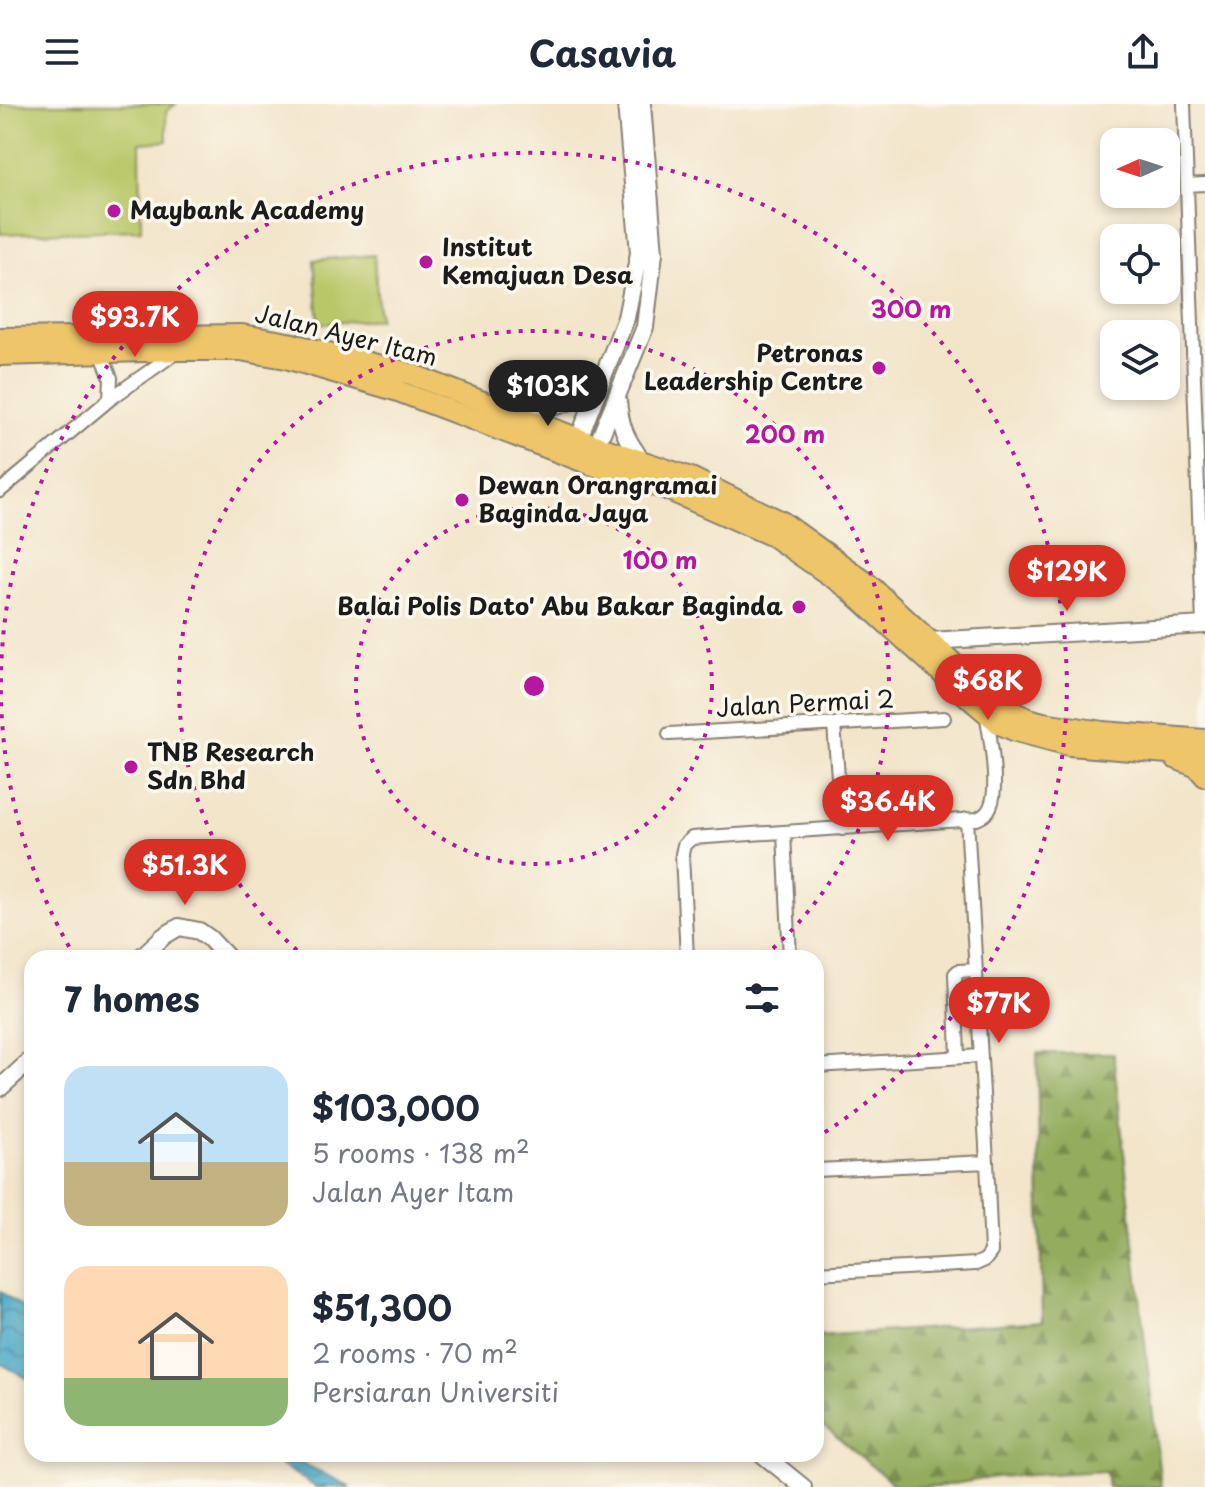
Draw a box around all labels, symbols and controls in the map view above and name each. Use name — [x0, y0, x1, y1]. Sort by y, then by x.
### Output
text: Casavia — [529, 25, 676, 79]
icon: menu — [40, 30, 84, 74]
icon: share — [1121, 30, 1165, 74]
north arrow — [1100, 128, 1180, 208]
map controls — [1100, 128, 1180, 400]
place label: Maybank Academy — [130, 191, 364, 227]
marker: Maybank Academy — [105, 202, 123, 220]
button: locate — [1100, 224, 1180, 304]
place label: Institut Kemajuan Desa — [442, 228, 634, 292]
marker: Institut Kemajuan Desa — [417, 253, 435, 271]
text: 300 m — [870, 290, 952, 326]
pin: $93.7K — [70, 291, 200, 359]
street label: Jalan Ayer Itam — [252, 294, 441, 374]
text: $93.7K — [90, 297, 180, 336]
button: layers — [1100, 320, 1180, 400]
place label: Petronas Leadership Centre — [644, 334, 863, 398]
marker: Petronas Leadership Centre — [870, 359, 888, 377]
pin: $103K — [492, 360, 604, 428]
text: $103K — [507, 366, 589, 405]
text: 200 m — [745, 415, 825, 451]
place label: Dewan Orangramai Baginda Jaya — [478, 466, 717, 530]
marker: Dewan Orangramai Baginda Jaya — [453, 491, 471, 509]
text: 100 m — [623, 541, 697, 577]
pin: $129K — [1011, 545, 1123, 613]
text: $129K — [1027, 551, 1107, 590]
place label: Balai Polis Dato' Abu Bakar Baginda — [337, 587, 783, 623]
marker: Balai Polis Dato' Abu Bakar Baginda — [790, 598, 808, 616]
pin: $68K — [941, 654, 1035, 722]
text: $68K — [953, 660, 1023, 699]
centre of rings — [520, 672, 548, 700]
street label: Jalan Permai 2 — [715, 679, 895, 725]
place label: TNB Research Sdn Bhd — [147, 733, 315, 797]
marker: TNB Research Sdn Bhd — [122, 758, 140, 776]
pin: $36.4K — [823, 775, 953, 843]
text: $36.4K — [840, 781, 936, 820]
pin: $51.3K — [120, 839, 250, 907]
text: $51.3K — [142, 845, 228, 884]
text: 7 homes — [64, 972, 200, 1024]
icon: filters — [740, 976, 784, 1020]
pin: $77K — [952, 977, 1046, 1045]
text: $77K — [967, 983, 1031, 1022]
text: $103,000 — [312, 1081, 480, 1133]
icon: home — [128, 1098, 224, 1194]
text: 5 rooms · 138 m² — [312, 1133, 530, 1172]
text: Jalan Ayer Itam — [312, 1172, 514, 1211]
text: $51,300 — [312, 1281, 452, 1333]
icon: home — [128, 1298, 224, 1394]
text: 2 rooms · 70 m² — [312, 1333, 518, 1372]
text: Persiaran Universiti — [312, 1372, 559, 1411]

